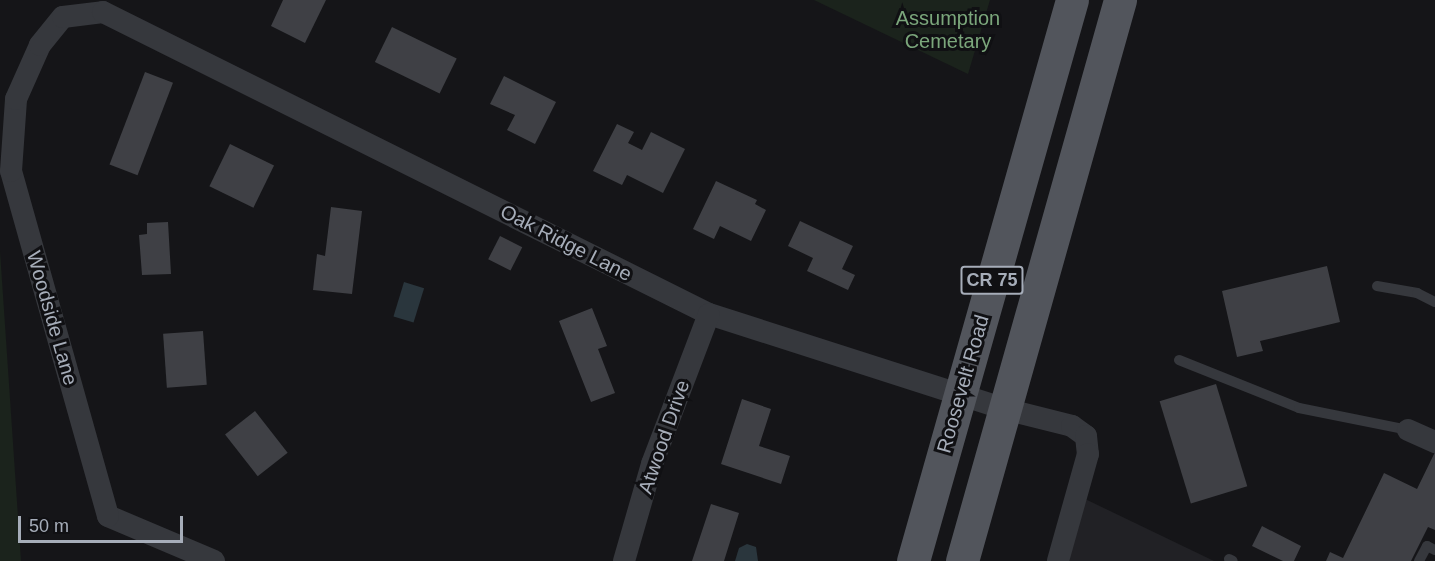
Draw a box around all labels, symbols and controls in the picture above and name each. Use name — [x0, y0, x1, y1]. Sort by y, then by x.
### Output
park label: Assumption Cemetary — [896, 7, 1000, 54]
street label: Oak Ridge Lane — [496, 199, 636, 287]
street label: Woodside Lane — [21, 248, 83, 388]
road number: CR 75 — [959, 265, 1025, 295]
street label: Roosevelt Road — [932, 312, 994, 456]
street label: Atwood Drive — [633, 377, 695, 497]
scale bar — [21, 504, 186, 542]
text: 50 m — [29, 516, 69, 536]

